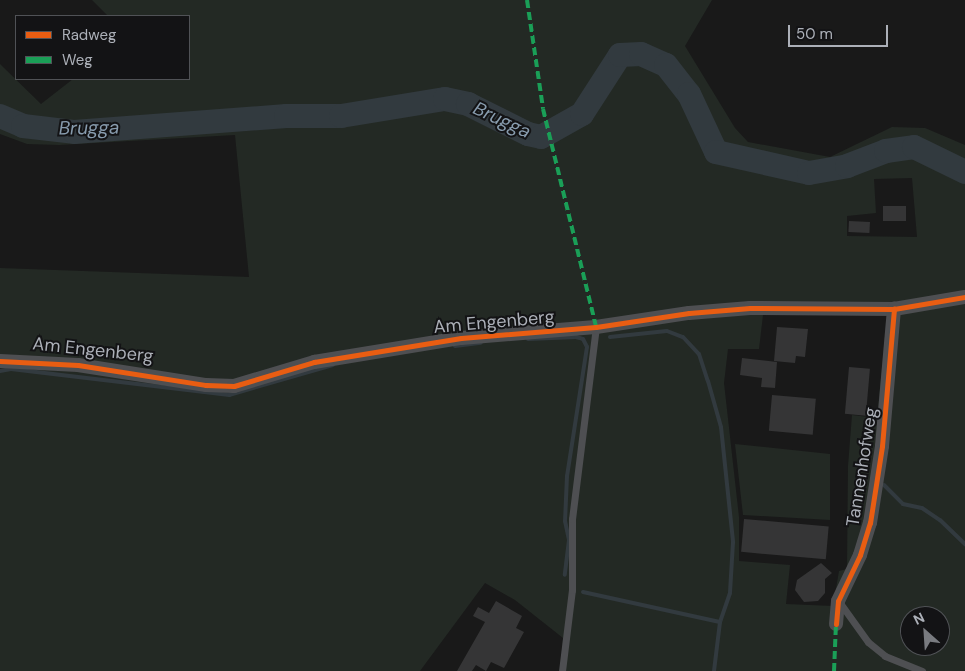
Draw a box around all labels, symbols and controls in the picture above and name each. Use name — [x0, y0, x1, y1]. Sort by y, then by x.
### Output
legend — [15, 15, 190, 80]
scale bar — [790, 15, 890, 47]
text: 50 m — [796, 24, 833, 44]
text: Radweg — [62, 25, 116, 45]
text: Weg — [62, 50, 93, 70]
water label: Brugga — [470, 97, 534, 143]
water label: Brugga — [58, 116, 120, 140]
street label: Am Engenberg — [433, 306, 555, 338]
street label: Am Engenberg — [31, 333, 155, 367]
street label: Tannenhofweg — [842, 406, 882, 528]
north arrow — [900, 606, 950, 656]
text: N — [910, 608, 927, 629]

